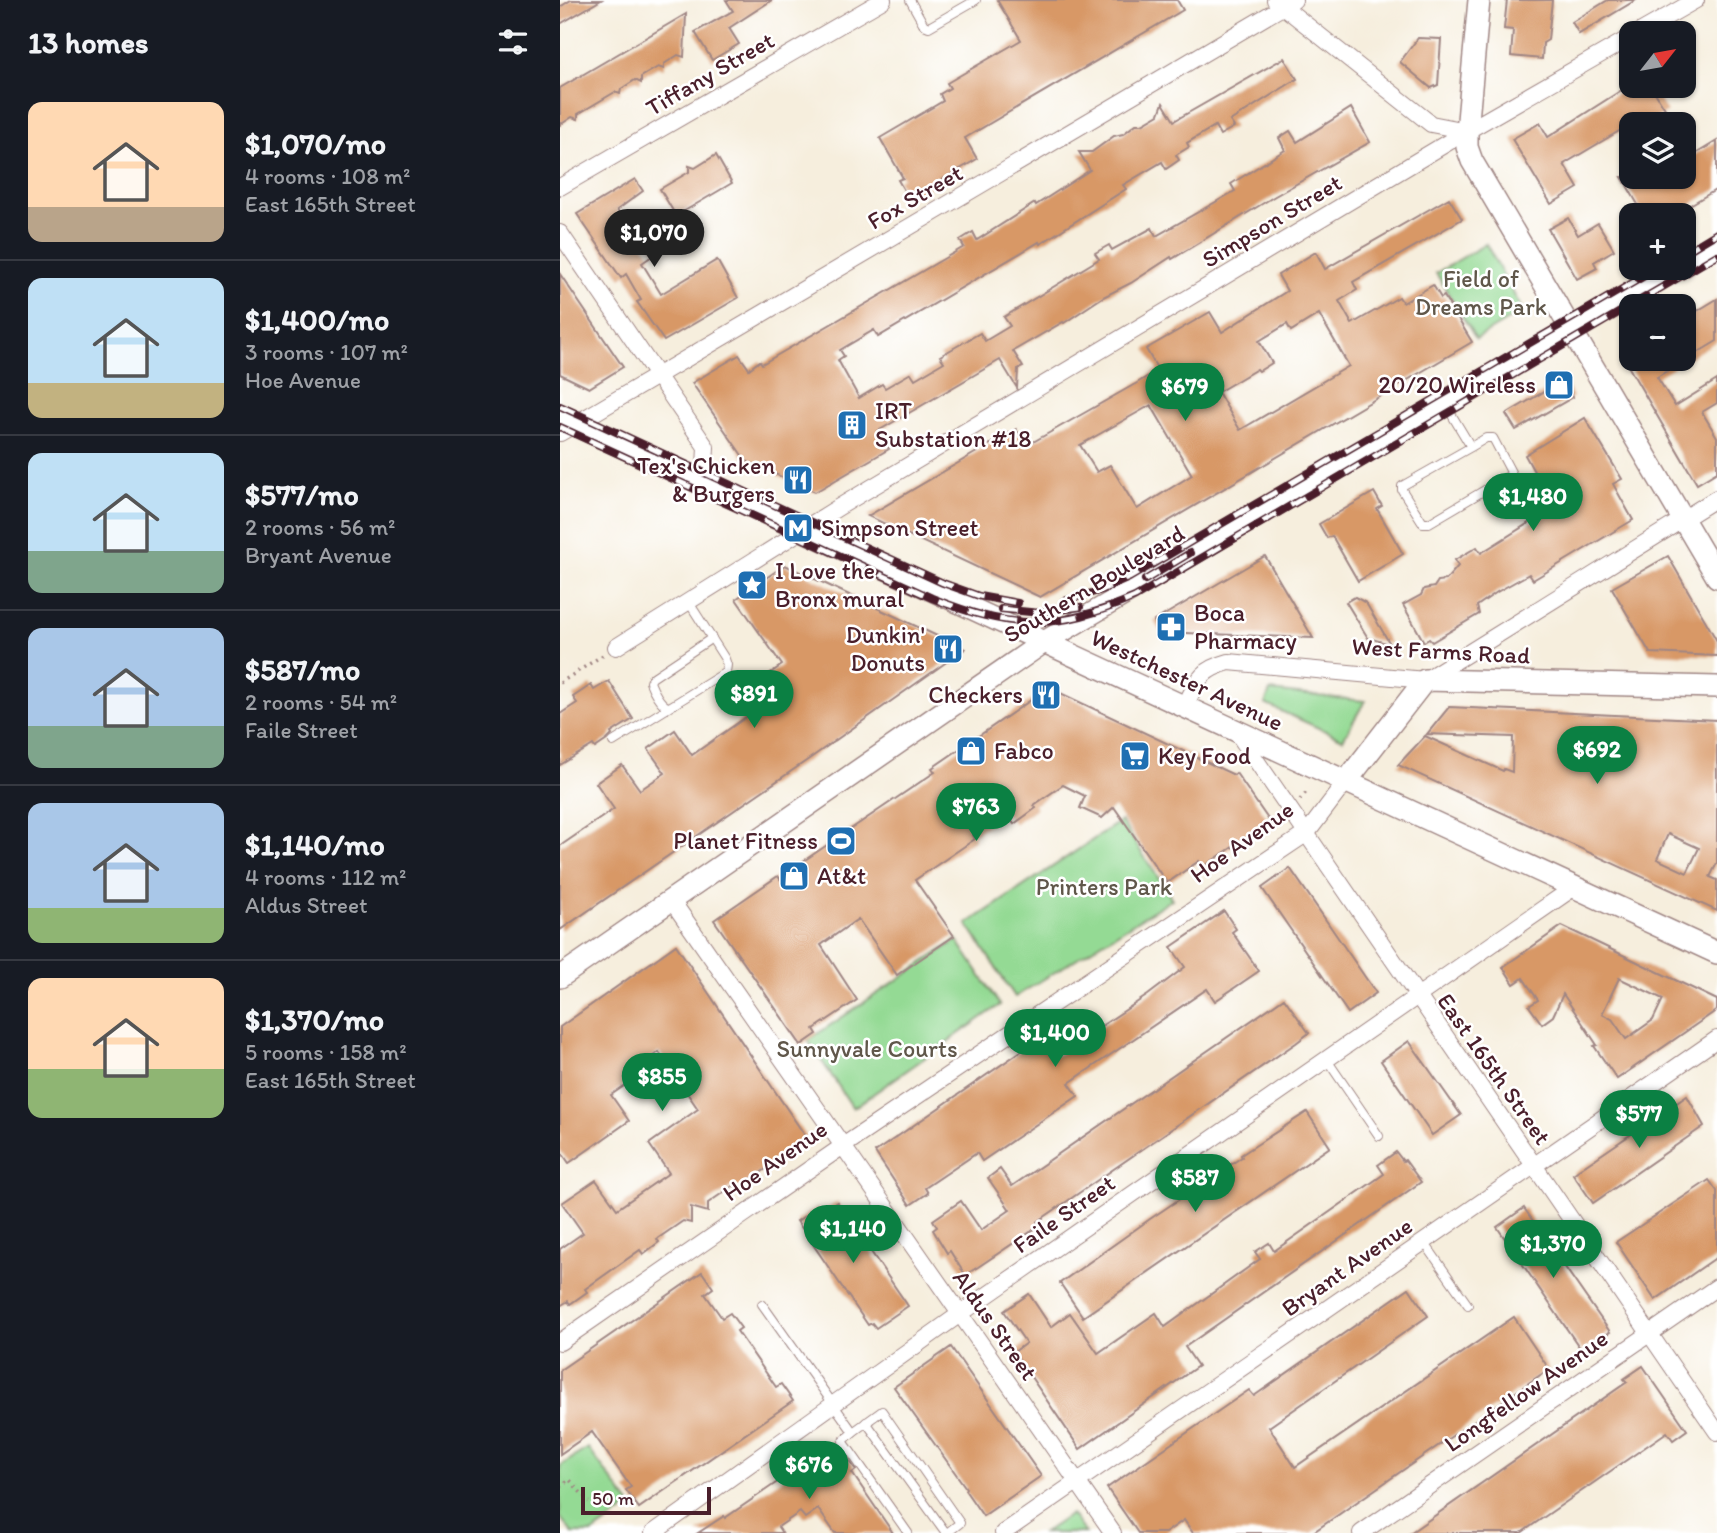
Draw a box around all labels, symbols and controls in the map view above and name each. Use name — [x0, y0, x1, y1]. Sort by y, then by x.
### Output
north arrow — [1619, 21, 1696, 98]
map controls — [1619, 21, 1696, 371]
icon: filters — [494, 23, 532, 61]
text: 13 homes — [28, 24, 148, 61]
street label: Tiffany Street — [641, 25, 779, 122]
button: layers — [1619, 112, 1696, 189]
text: $1,070/mo — [245, 125, 386, 162]
icon: home — [84, 130, 168, 214]
street label: Fox Street — [862, 158, 968, 235]
text: 4 rooms · 108 m² — [245, 162, 410, 190]
street label: Simpson Street — [1197, 168, 1347, 274]
text: East 165th Street — [245, 190, 416, 218]
button: + — [1619, 203, 1696, 280]
pin: $1,070 — [597, 210, 711, 269]
text: $1,070 — [620, 218, 688, 246]
park label: Field of Dreams Park — [1415, 264, 1547, 321]
button: − — [1619, 294, 1696, 371]
text: $1,400/mo — [245, 301, 389, 338]
icon: home — [84, 306, 168, 390]
text: 3 rooms · 107 m² — [245, 338, 408, 366]
pin: $679 — [1144, 364, 1226, 423]
text: Hoe Avenue — [245, 366, 361, 394]
shop icon: 20/20 Wireless — [1542, 368, 1576, 402]
place label: 20/20 Wireless — [1378, 370, 1536, 399]
text: $679 — [1161, 372, 1209, 400]
place label: IRT Substation #18 — [875, 396, 1031, 453]
building icon: IRT Substation #18 — [835, 408, 869, 442]
place label: Tex's Chicken & Burgers — [637, 451, 775, 508]
restaurant icon: Tex's Chicken & Burgers — [781, 463, 815, 497]
pin: $1,480 — [1476, 474, 1590, 533]
text: $577/mo — [245, 476, 359, 513]
icon: home — [84, 481, 168, 565]
text: $1,480 — [1499, 482, 1567, 510]
metro station icon: Simpson Street — [781, 511, 815, 545]
text: 2 rooms · 56 m² — [245, 513, 396, 541]
place label: Simpson Street — [821, 513, 979, 542]
street label: Southern Boulevard — [998, 518, 1189, 649]
text: Bryant Avenue — [245, 541, 392, 569]
place label: I Love the Bronx mural — [775, 556, 904, 613]
place icon: I Love the Bronx mural — [735, 568, 769, 602]
place label: Boca Pharmacy — [1194, 598, 1297, 655]
pharmacy icon: Boca Pharmacy — [1154, 610, 1188, 644]
place label: Dunkin' Donuts — [846, 620, 925, 677]
street label: Westchester Avenue — [1086, 622, 1288, 737]
street label: West Farms Road — [1351, 631, 1531, 670]
restaurant icon: Dunkin' Donuts — [931, 632, 965, 666]
text: $587/mo — [245, 651, 360, 688]
icon: home — [84, 656, 168, 740]
pin: $891 — [713, 670, 795, 730]
restaurant icon: Checkers — [1029, 678, 1063, 712]
text: $891 — [731, 679, 777, 707]
place label: Checkers — [928, 680, 1023, 709]
text: 2 rooms · 54 m² — [245, 688, 397, 716]
text: Faile Street — [245, 716, 358, 744]
pin: $692 — [1556, 726, 1638, 786]
shop icon: Fabco — [954, 734, 988, 768]
text: $692 — [1573, 735, 1621, 763]
place label: Fabco — [994, 736, 1054, 765]
supermarket icon: Key Food — [1118, 739, 1152, 773]
place label: Key Food — [1158, 741, 1251, 770]
pin: $763 — [935, 784, 1017, 843]
text: $763 — [952, 792, 1000, 820]
street label: Hoe Avenue — [1184, 794, 1299, 889]
sports icon: Planet Fitness — [824, 824, 858, 858]
text: $1,140/mo — [245, 826, 385, 863]
place label: Planet Fitness — [673, 826, 818, 855]
icon: home — [84, 831, 168, 915]
shop icon: At&t — [777, 859, 811, 893]
place label: At&t — [817, 861, 866, 890]
text: 4 rooms · 112 m² — [245, 863, 406, 891]
park label: Printers Park — [1036, 872, 1173, 901]
text: Aldus Street — [245, 891, 368, 919]
street label: East 165th Street — [1431, 987, 1557, 1150]
text: $1,370/mo — [245, 1001, 384, 1038]
icon: home — [84, 1006, 168, 1090]
pin: $1,400 — [998, 1010, 1112, 1069]
text: $1,400 — [1020, 1018, 1090, 1046]
park label: Sunnyvale Courts — [776, 1034, 958, 1063]
text: 5 rooms · 158 m² — [245, 1038, 407, 1066]
pin: $855 — [621, 1054, 703, 1113]
text: $855 — [638, 1062, 686, 1090]
text: East 165th Street — [245, 1066, 416, 1094]
pin: $577 — [1598, 1090, 1680, 1150]
text: $577 — [1616, 1099, 1662, 1127]
street label: Hoe Avenue — [717, 1114, 833, 1207]
pin: $587 — [1154, 1154, 1236, 1214]
text: $587 — [1171, 1163, 1219, 1191]
street label: Faile Street — [1007, 1168, 1120, 1259]
pin: $1,140 — [796, 1206, 910, 1265]
street label: Bryant Avenue — [1276, 1211, 1418, 1322]
text: $1,140 — [820, 1214, 886, 1242]
pin: $1,370 — [1496, 1220, 1610, 1280]
text: $1,370 — [1520, 1229, 1586, 1257]
street label: Aldus Street — [947, 1264, 1044, 1385]
street label: Longfellow Avenue — [1438, 1323, 1613, 1458]
pin: $676 — [768, 1442, 850, 1501]
text: $676 — [785, 1450, 833, 1478]
scale bar — [581, 1484, 710, 1516]
text: 50 m — [592, 1487, 634, 1510]

